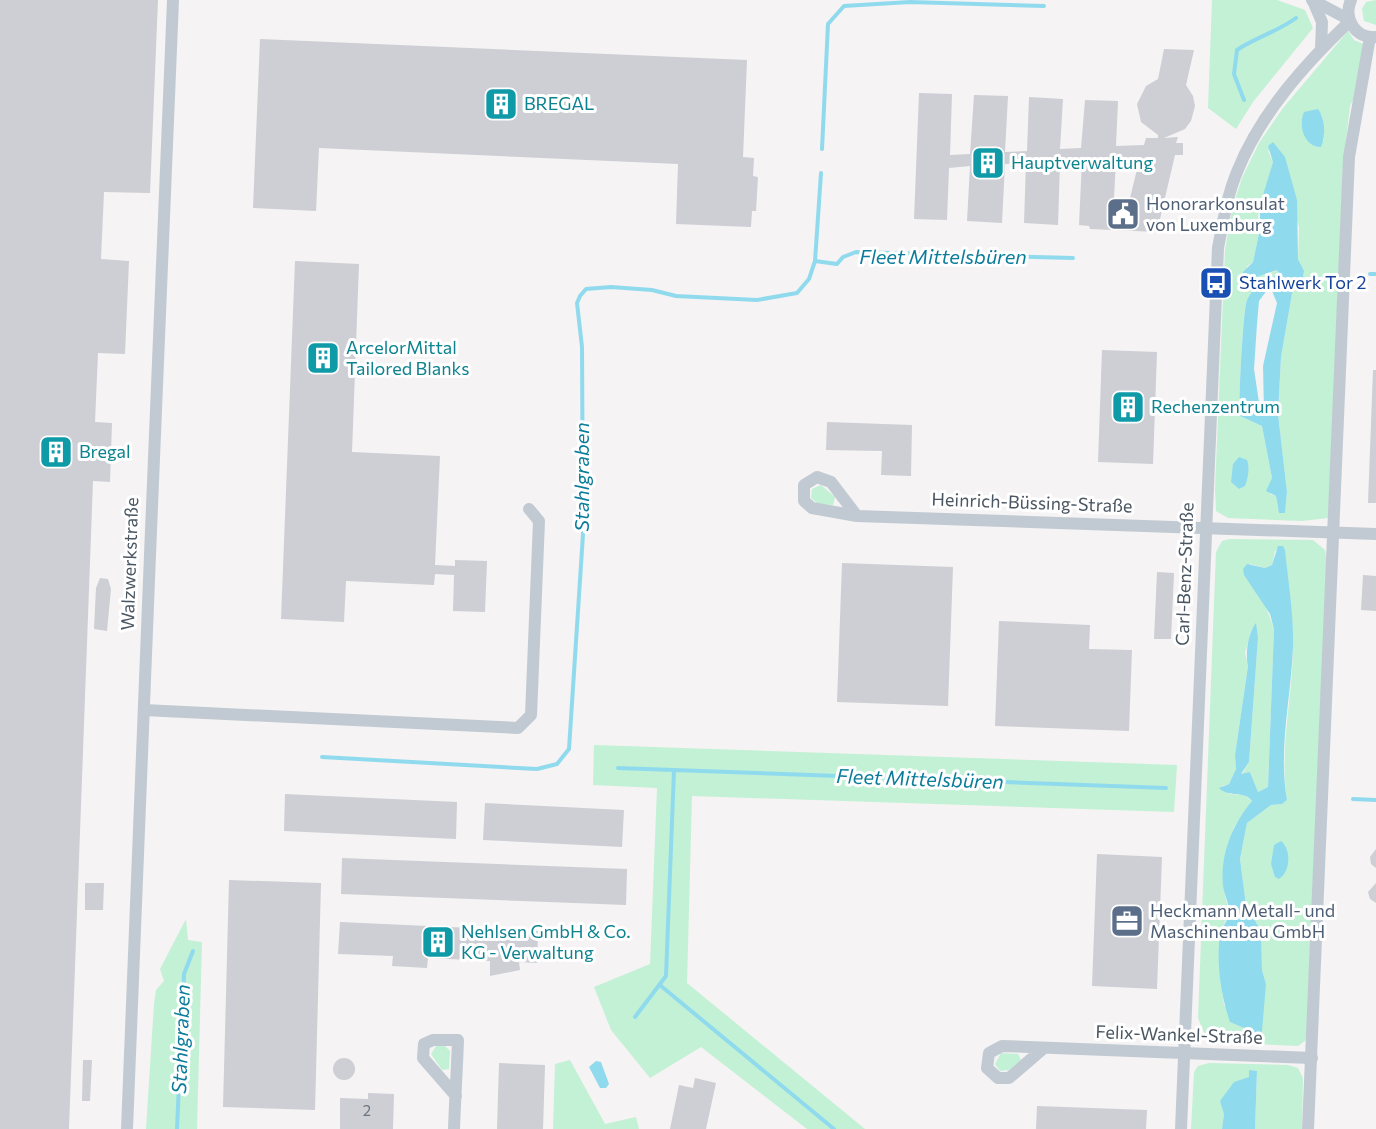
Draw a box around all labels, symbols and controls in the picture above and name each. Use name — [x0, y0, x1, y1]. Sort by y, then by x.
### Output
building icon: BREGAL — [483, 86, 519, 122]
place label: BREGAL — [524, 92, 594, 114]
building icon: Hauptverwaltung — [970, 145, 1006, 181]
place label: Hauptverwaltung — [1011, 151, 1153, 173]
place label: Honorarkonsulat von Luxemburg — [1146, 192, 1285, 235]
public building icon: Honorarkonsulat von Luxemburg — [1105, 196, 1141, 232]
water label: Fleet Mittelsbüren — [859, 244, 1027, 268]
bus stop icon: Stahlwerk Tor 2 — [1198, 265, 1234, 301]
place label: Stahlwerk Tor 2 — [1239, 271, 1367, 293]
place label: ArcelorMittal Tailored Blanks — [346, 336, 469, 379]
building icon: ArcelorMittal Tailored Blanks — [305, 340, 341, 376]
building icon: Rechenzentrum — [1110, 389, 1146, 425]
place label: Rechenzentrum — [1151, 395, 1280, 417]
water label: Stahlgraben — [569, 422, 593, 532]
building icon: Bregal — [38, 434, 74, 470]
place label: Bregal — [79, 440, 131, 462]
street label: Heinrich-Büssing-Straße — [931, 487, 1133, 517]
street label: Walzwerkstraße — [116, 497, 142, 631]
street label: Carl-Benz-Straße — [1170, 502, 1198, 646]
water label: Fleet Mittelsbüren — [836, 763, 1004, 793]
place label: Heckmann Metall- und Maschinenbau GmbH — [1150, 899, 1335, 942]
office icon: Heckmann Metall- und Maschinenbau GmbH — [1109, 903, 1145, 939]
place label: Nehlsen GmbH & Co. KG - Verwaltung — [461, 920, 630, 963]
building icon: Nehlsen GmbH & Co. KG - Verwaltung — [420, 924, 456, 960]
water label: Stahlgraben — [166, 984, 194, 1094]
street label: Felix-Wankel-Straße — [1095, 1020, 1263, 1048]
house number: 2 — [363, 1101, 371, 1119]

